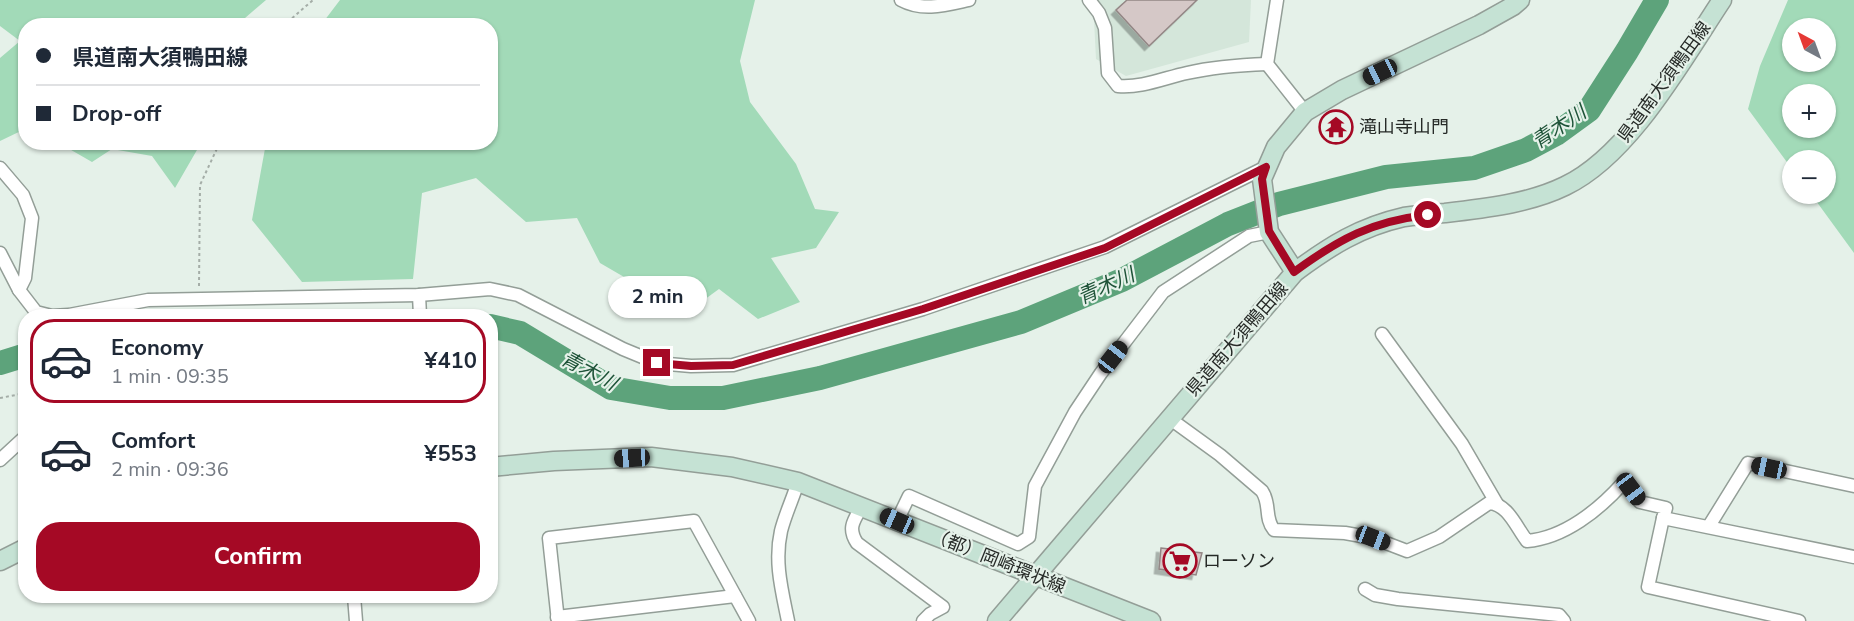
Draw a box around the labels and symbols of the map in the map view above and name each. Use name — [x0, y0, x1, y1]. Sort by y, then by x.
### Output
street label: 県道南大須鴨田線 — [1612, 17, 1716, 147]
north arrow — [1782, 18, 1836, 72]
car — [1360, 56, 1400, 88]
water label: 青木川 — [1527, 98, 1593, 155]
temple icon: 滝山寺山門 — [1318, 109, 1354, 145]
place label: 滝山寺山門 — [1359, 115, 1449, 139]
route start — [1414, 201, 1441, 228]
water label: 青木川 — [1073, 261, 1141, 311]
callout: 2 min — [608, 276, 706, 318]
street label: 県道南大須鴨田線 — [1181, 277, 1293, 401]
car — [1095, 337, 1131, 377]
water label: 青木川 — [556, 345, 624, 398]
route end — [643, 349, 670, 376]
car — [614, 448, 650, 468]
car — [1750, 455, 1788, 481]
car — [1613, 469, 1649, 509]
car — [877, 505, 917, 537]
street label: （都）岡崎環状線 — [927, 523, 1069, 599]
car — [1353, 523, 1393, 553]
supermarket icon: ローソン — [1162, 543, 1198, 579]
place label: ローソン — [1203, 549, 1275, 573]

